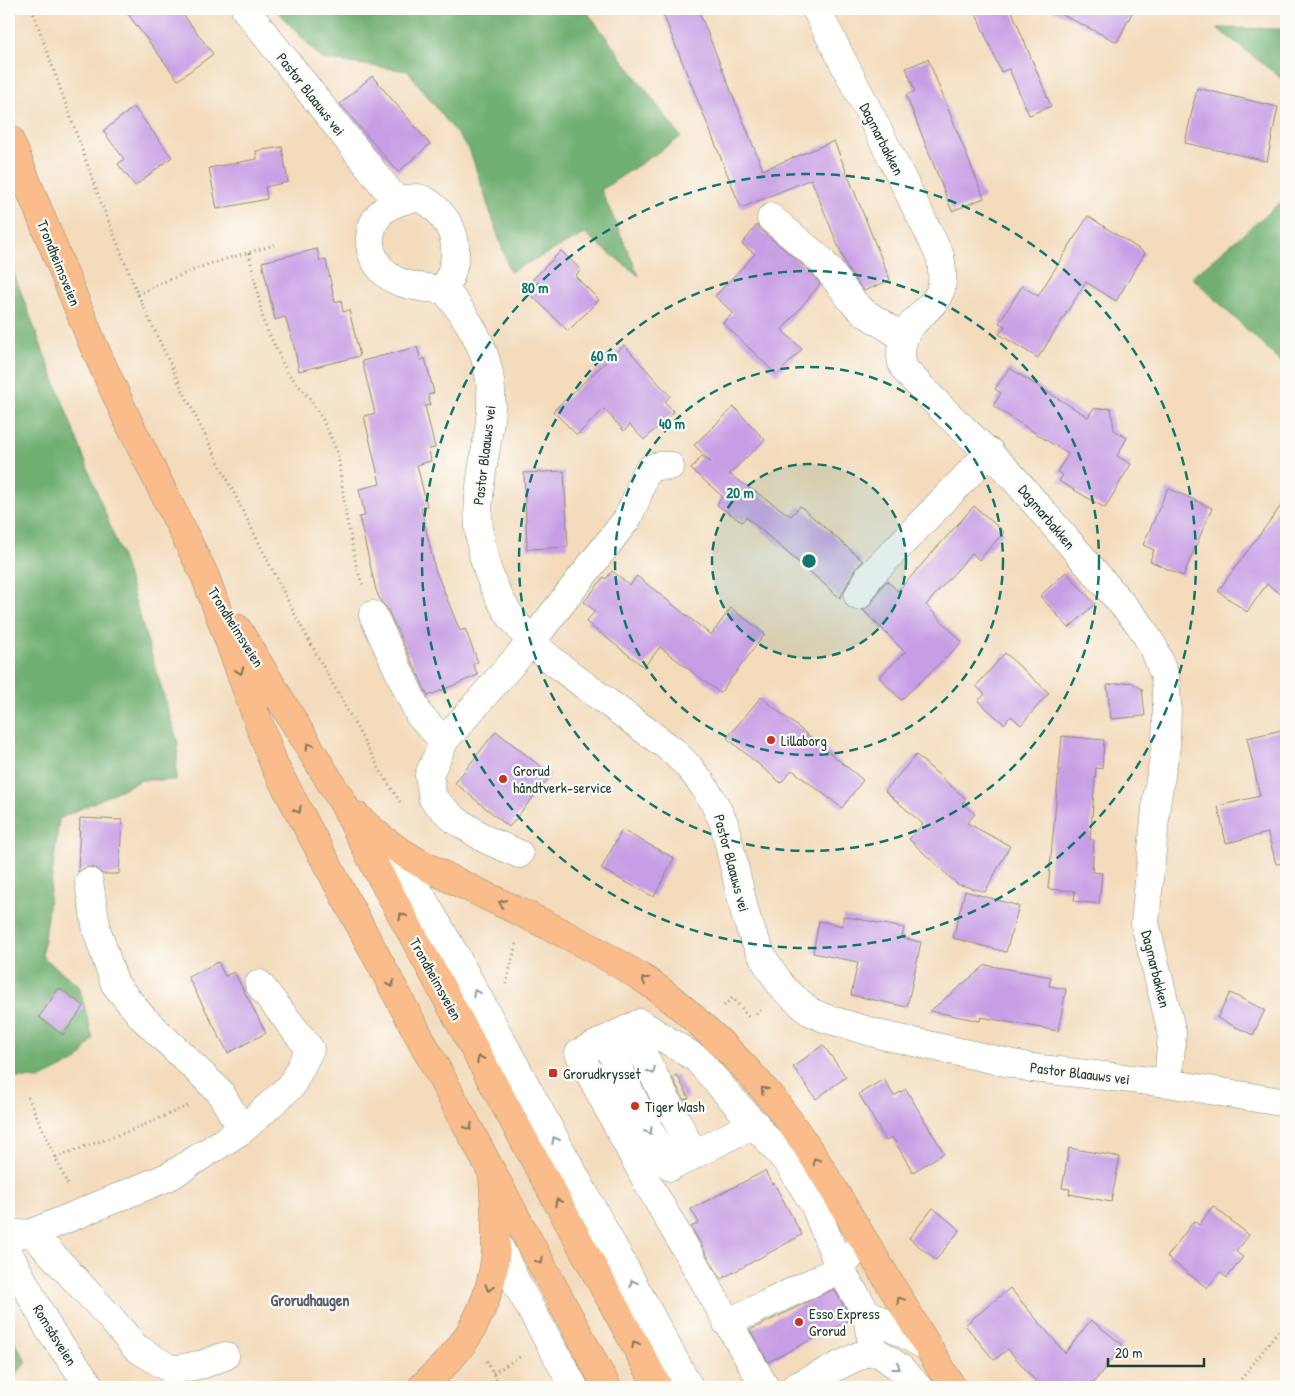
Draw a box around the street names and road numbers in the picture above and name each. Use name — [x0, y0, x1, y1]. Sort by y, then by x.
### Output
street label: Pastor Blaauws vei — [272, 48, 350, 140]
street label: Dagmarbakken — [855, 99, 909, 179]
street label: Trondheimsveien — [32, 217, 86, 309]
street label: Pastor Blaauws vei — [467, 404, 501, 506]
street label: Dagmarbakken — [1014, 480, 1081, 554]
street label: Trondheimsveien — [203, 583, 269, 671]
street label: Pastor Blaauws vei — [709, 812, 755, 914]
street label: Dagmarbakken — [1136, 928, 1176, 1010]
street label: Trondheimsveien — [405, 934, 467, 1024]
street label: Pastor Blaauws vei — [1029, 1056, 1131, 1090]
street label: Romsåsveien — [28, 1300, 82, 1370]

